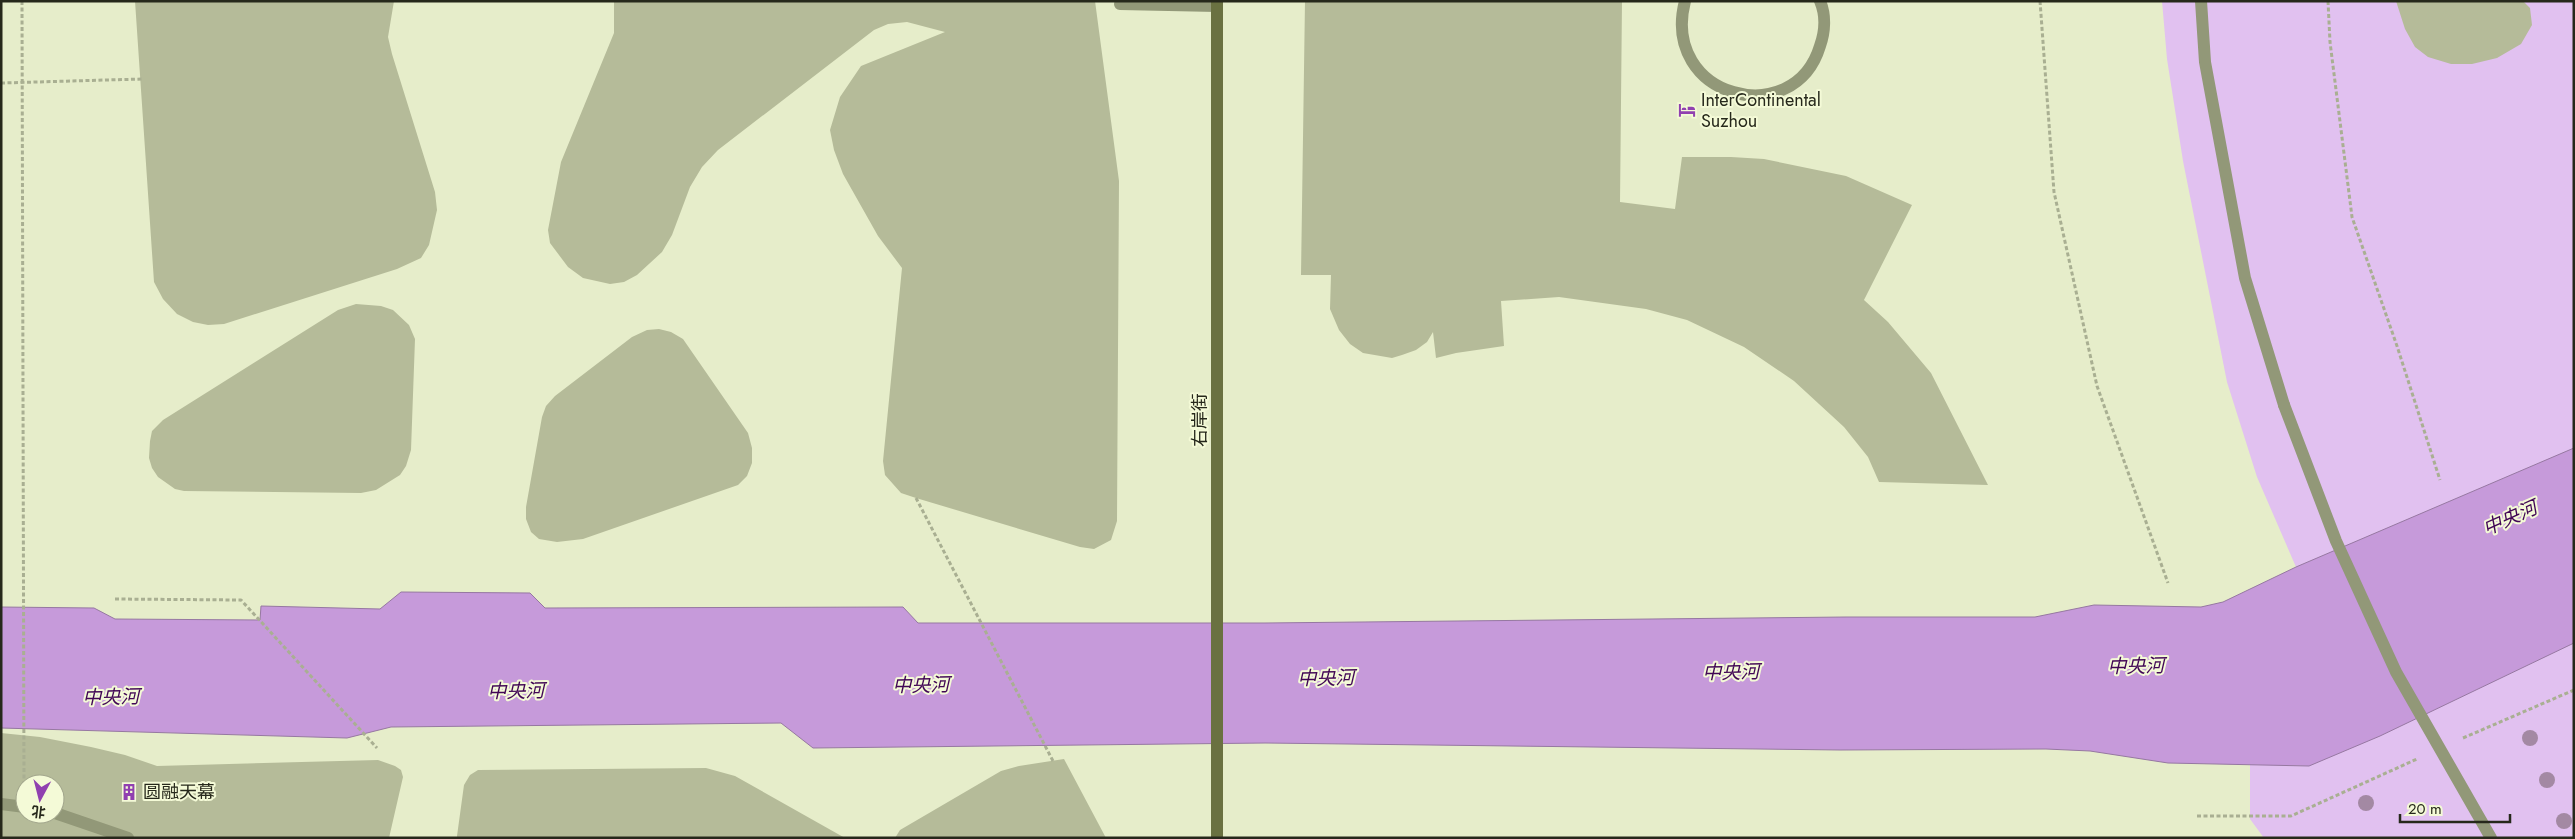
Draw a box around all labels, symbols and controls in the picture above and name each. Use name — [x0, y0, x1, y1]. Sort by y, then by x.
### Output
place label: InterContinental Suzhou — [1701, 87, 1821, 134]
hotel icon: InterContinental Suzhou — [1677, 100, 1697, 120]
street label: 右岸街 — [1187, 393, 1213, 447]
water label: 中央河 — [2478, 492, 2545, 542]
water label: 中央河 — [2107, 652, 2169, 680]
water label: 中央河 — [1702, 658, 1764, 686]
water label: 中央河 — [1297, 664, 1359, 692]
water label: 中央河 — [892, 671, 954, 699]
water label: 中央河 — [487, 677, 549, 705]
water label: 中央河 — [82, 683, 144, 711]
north arrow — [15, 774, 65, 824]
place label: 圆融天幕 — [143, 779, 215, 805]
building icon: 圆融天幕 — [119, 782, 139, 802]
scale bar — [2400, 792, 2510, 824]
text: 20 m — [2408, 798, 2442, 820]
text: 北 — [30, 801, 47, 823]

